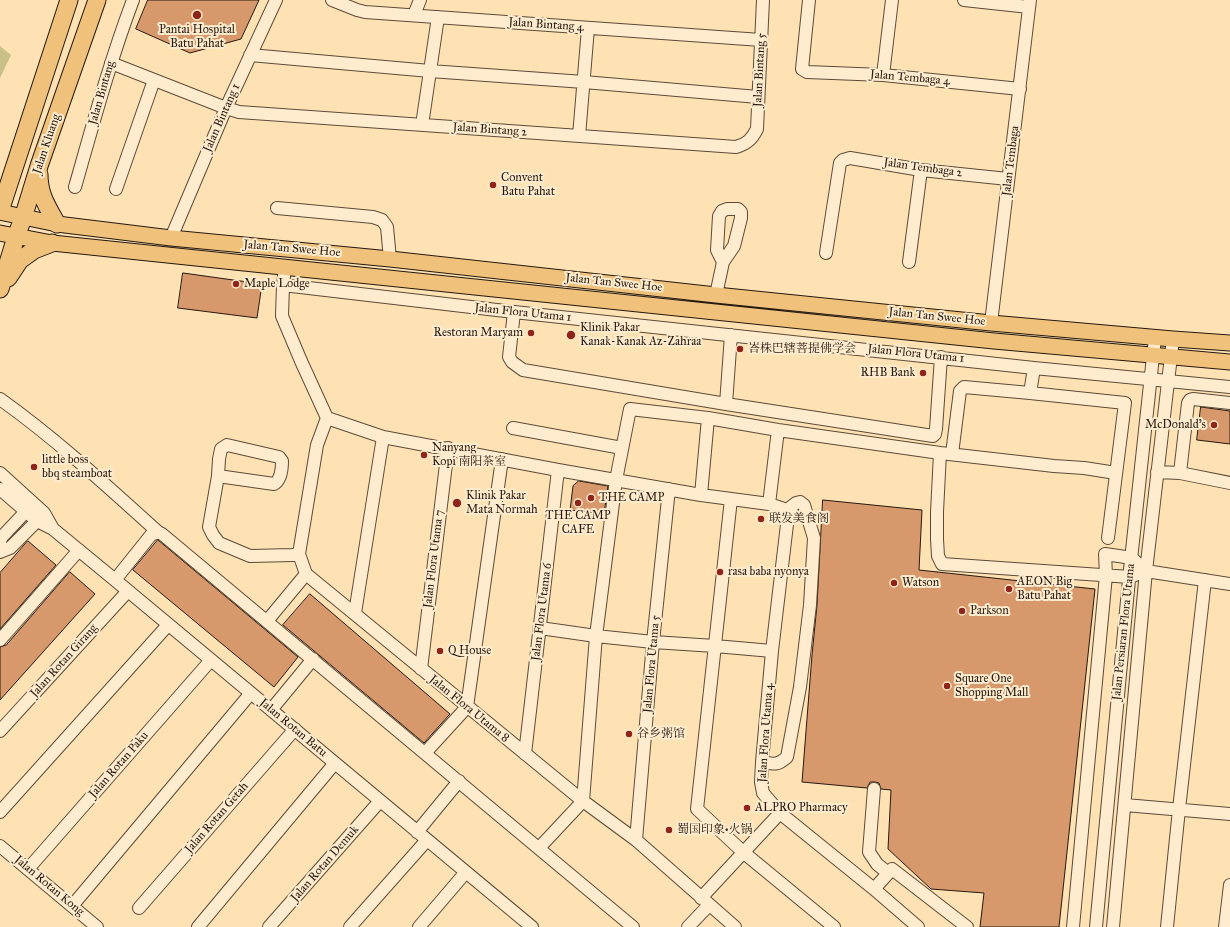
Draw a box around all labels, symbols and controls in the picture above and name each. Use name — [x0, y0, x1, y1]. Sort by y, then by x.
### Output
marker: Pantai Hospital Batu Pahat — [191, 9, 203, 21]
street label: Jalan Bintang 4 — [508, 15, 584, 35]
place label: Pantai Hospital Batu Pahat — [159, 23, 235, 51]
street label: Jalan Bintang 5 — [751, 33, 769, 107]
street label: Jalan Bintang — [86, 59, 118, 127]
street label: Jalan Tembaga 4 — [869, 67, 951, 89]
street label: Jalan Bintang 1 — [200, 82, 244, 154]
street label: Jalan Kluang — [30, 112, 64, 176]
street label: Jalan Bintang 2 — [452, 120, 528, 140]
street label: Jalan Tembaga — [1000, 125, 1022, 197]
street label: Jalan Tembaga 2 — [883, 155, 963, 181]
place label: Convent Batu Pahat — [501, 171, 555, 199]
marker: Convent Batu Pahat — [488, 180, 498, 190]
street label: Jalan Tan Swee Hoe — [243, 238, 341, 260]
street label: Jalan Tan Swee Hoe — [565, 271, 663, 295]
place label: Maple Lodge — [244, 277, 310, 291]
marker: Maple Lodge — [231, 279, 241, 289]
street label: Jalan Flora Utama 1 — [474, 301, 572, 325]
street label: Jalan Tan Swee Hoe — [888, 305, 986, 329]
place label: Klinik Pakar Kanak-Kanak Az-Zahraa — [580, 321, 701, 349]
place label: Restoran Maryam — [434, 326, 523, 340]
marker: Restoran Maryam — [526, 328, 536, 338]
marker: Klinik Pakar Kanak-Kanak Az-Zahraa — [565, 329, 577, 341]
place label: 峇株巴辖菩提佛学会 — [748, 342, 856, 356]
street label: Jalan Flora Utama 1 — [867, 342, 965, 366]
marker: 峇株巴辖菩提佛学会 — [735, 344, 745, 354]
place label: RHB Bank — [861, 366, 915, 380]
marker: RHB Bank — [918, 368, 928, 378]
place label: McDonald's — [1145, 418, 1206, 432]
marker: McDonald's — [1209, 420, 1219, 430]
place label: Nanyang Kopi 南阳茶室 — [432, 441, 506, 469]
marker: Nanyang Kopi 南阳茶室 — [419, 450, 429, 460]
place label: little boss bbq steamboat — [42, 453, 112, 481]
marker: little boss bbq steamboat — [29, 462, 39, 472]
place label: Klinik Pakar Mata Normah — [466, 489, 538, 517]
place label: THE CAMP — [599, 491, 664, 505]
marker: THE CAMP — [586, 493, 596, 503]
marker: Klinik Pakar Mata Normah — [451, 497, 463, 509]
marker: THE CAMP CAFE — [573, 498, 583, 508]
street label: Jalan Flora Utama 7 — [421, 509, 447, 609]
place label: THE CAMP CAFE — [545, 509, 611, 537]
place label: 联发美食阁 — [769, 512, 829, 526]
marker: 联发美食阁 — [756, 514, 766, 524]
street label: Jalan Flora Utama 6 — [529, 562, 555, 662]
street label: Jalan Persiaran Flora Utama — [1110, 563, 1138, 701]
place label: rasa baba nyonya — [728, 565, 809, 579]
marker: rasa baba nyonya — [715, 567, 725, 577]
place label: AEON Big Batu Pahat — [1017, 575, 1072, 603]
place label: Watson — [902, 576, 939, 590]
marker: Watson — [889, 578, 899, 588]
marker: AEON Big Batu Pahat — [1004, 584, 1014, 594]
place label: Parkson — [970, 604, 1009, 618]
marker: Parkson — [957, 606, 967, 616]
street label: Jalan Flora Utama 5 — [641, 614, 663, 714]
street label: Jalan Rotan Girang — [27, 621, 101, 701]
place label: Q House — [448, 644, 491, 658]
marker: Q House — [435, 646, 445, 656]
street label: Jalan Flora Utama 8 — [426, 672, 512, 746]
place label: Square One Shopping Mall — [955, 672, 1029, 700]
marker: Square One Shopping Mall — [942, 681, 952, 691]
street label: Jalan Flora Utama 4 — [755, 683, 777, 783]
street label: Jalan Rotan Batu — [256, 696, 330, 760]
place label: 谷乡粥馆 — [637, 727, 685, 741]
street label: Jalan Rotan Paku — [86, 729, 152, 801]
marker: 谷乡粥馆 — [624, 729, 634, 739]
street label: Jalan Rotan Getah — [182, 779, 252, 857]
place label: ALPRO Pharmacy — [755, 801, 848, 815]
marker: ALPRO Pharmacy — [742, 803, 752, 813]
street label: Jalan Rotan Demuk — [288, 823, 362, 905]
place label: 蜀国印象•火锅 — [677, 823, 752, 837]
marker: 蜀国印象•火锅 — [664, 825, 674, 835]
street label: Jalan Rotan Kong — [11, 853, 87, 919]

